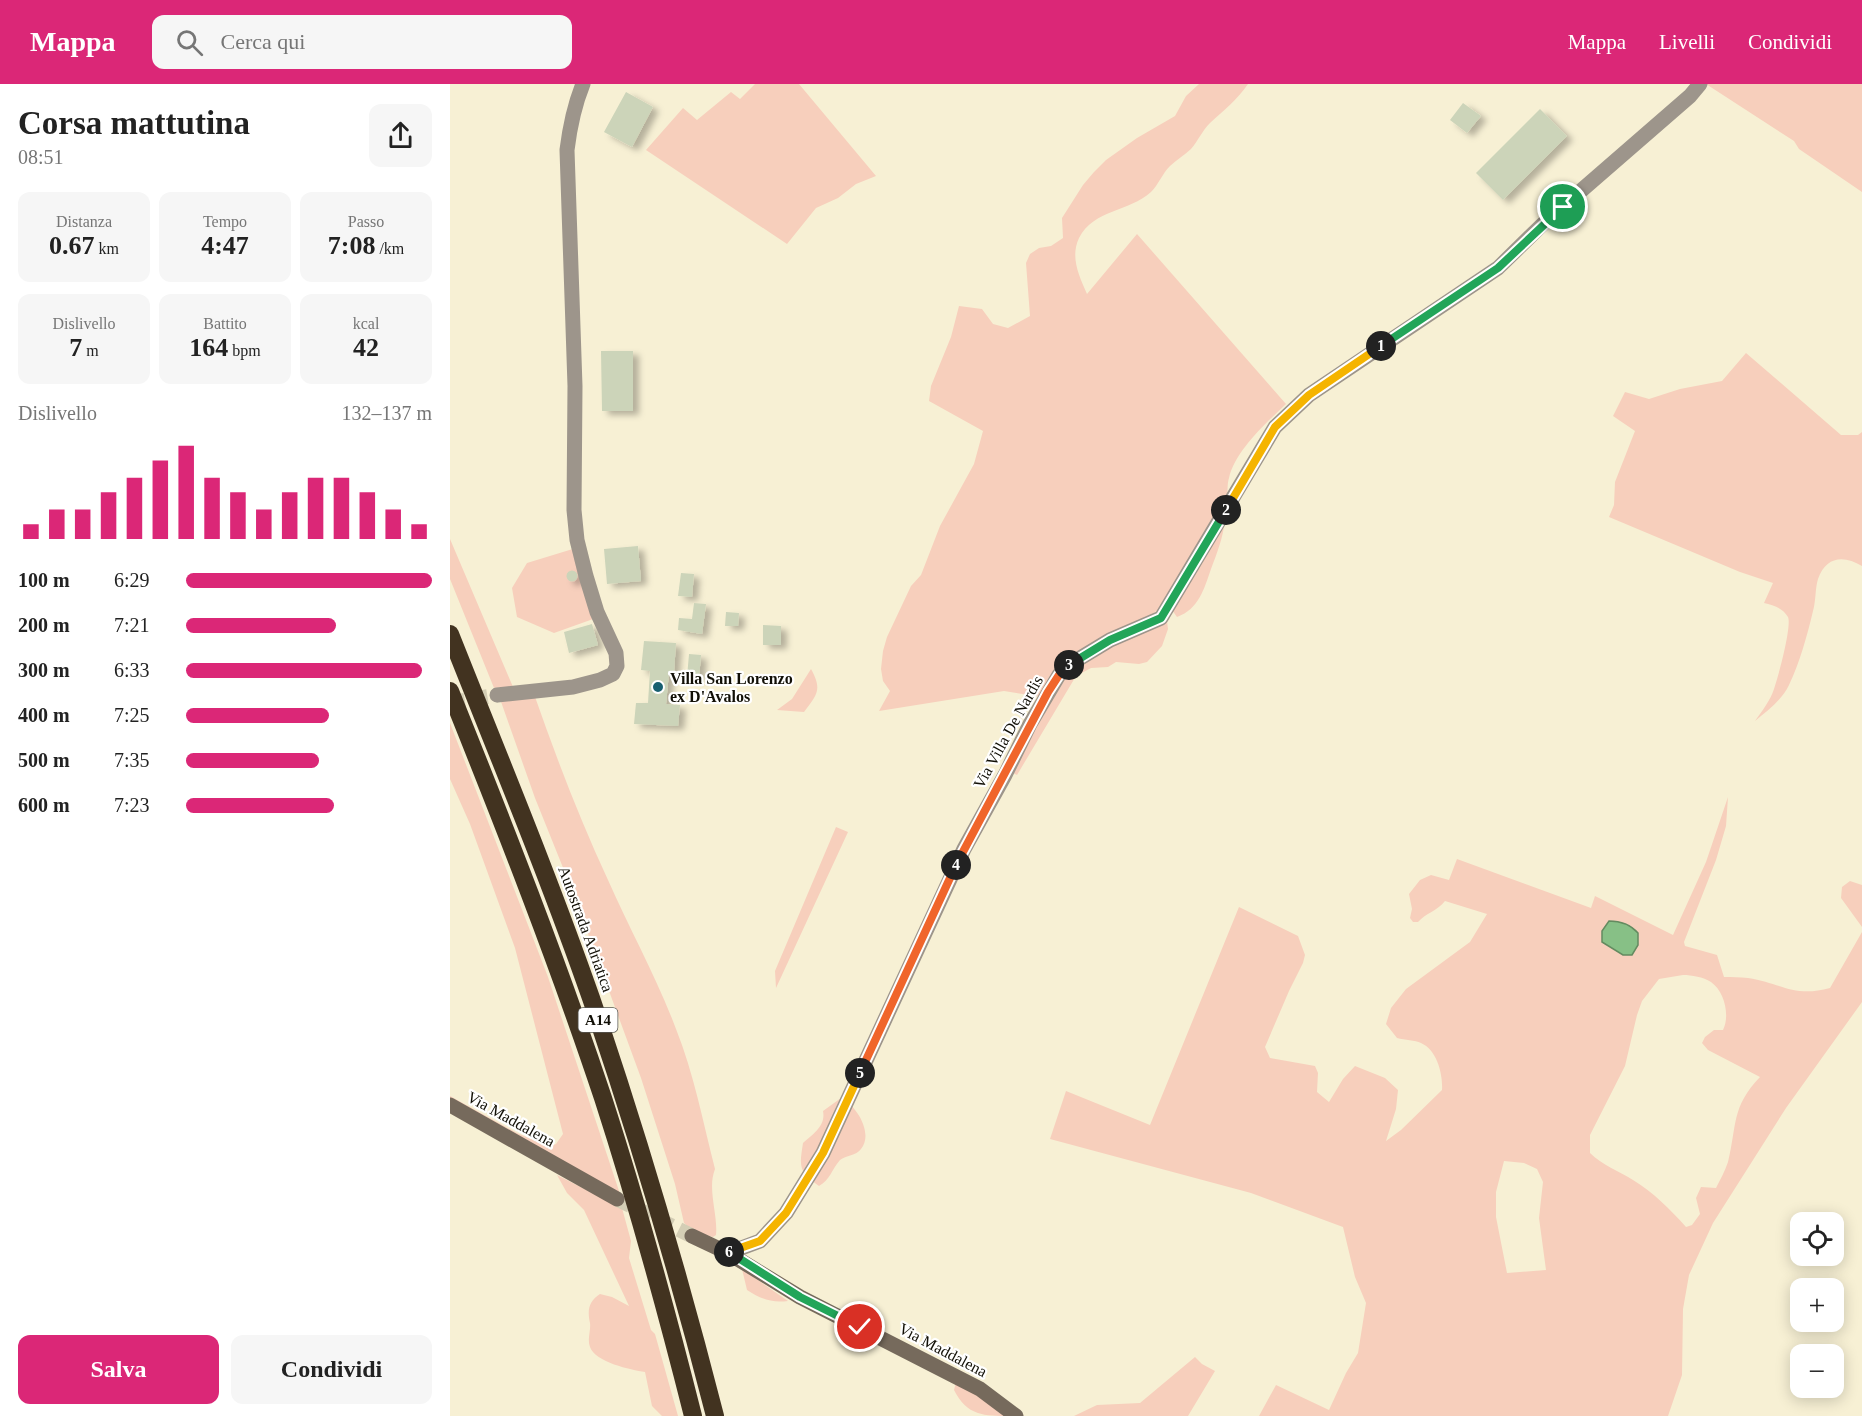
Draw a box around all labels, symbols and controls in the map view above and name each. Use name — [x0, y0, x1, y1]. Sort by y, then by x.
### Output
search box — [152, 15, 572, 69]
text: Mappa — [30, 26, 116, 57]
icon: search — [173, 26, 206, 59]
text: Cerca qui — [221, 29, 305, 54]
text: Mappa — [1568, 30, 1626, 54]
text: Livelli — [1659, 30, 1715, 54]
text: Condividi — [1748, 30, 1832, 54]
button: share — [369, 104, 432, 167]
text: Corsa mattutina — [18, 105, 250, 141]
text: 08:51 — [18, 146, 64, 168]
pin — [1537, 181, 1588, 232]
icon: arrive — [1546, 190, 1579, 223]
text: Distanza — [56, 213, 112, 230]
text: Tempo — [203, 213, 247, 230]
text: Passo — [348, 213, 384, 230]
text: 0.67 — [49, 231, 95, 260]
text: 4:47 — [201, 231, 249, 260]
text: 7:08 — [328, 231, 375, 260]
text: km — [95, 240, 119, 257]
text: /km — [375, 240, 404, 257]
text: Dislivello — [52, 315, 116, 332]
text: Battito — [203, 315, 247, 332]
text: kcal — [353, 315, 379, 332]
pin: 1 — [1366, 331, 1396, 361]
text: 7 — [69, 333, 82, 362]
text: 164 — [189, 333, 228, 362]
text: 42 — [353, 333, 379, 362]
text: 1 — [1377, 337, 1385, 354]
text: m — [82, 342, 99, 359]
text: bpm — [228, 342, 261, 359]
text: Dislivello — [18, 402, 97, 424]
text: 132–137 m — [341, 402, 432, 424]
pin: 2 — [1211, 495, 1241, 525]
text: 2 — [1222, 501, 1230, 518]
text: 100 m — [18, 569, 70, 591]
text: 6:29 — [114, 569, 150, 591]
text: 200 m — [18, 614, 70, 636]
text: 7:21 — [114, 614, 150, 636]
pin: 3 — [1054, 650, 1084, 680]
text: 3 — [1065, 656, 1073, 673]
text: 300 m — [18, 659, 70, 681]
text: 6:33 — [114, 659, 150, 681]
place label: Villa San Lorenzo ex D'Avalos — [670, 670, 793, 705]
street label: Via Villa De Nardis — [970, 673, 1046, 791]
marker: Villa San Lorenzo ex D'Avalos — [651, 680, 665, 694]
text: 400 m — [18, 704, 70, 726]
text: 7:25 — [114, 704, 150, 726]
text: 500 m — [18, 749, 70, 771]
text: 7:35 — [114, 749, 150, 771]
text: 600 m — [18, 794, 70, 816]
text: 7:23 — [114, 794, 150, 816]
pin: 4 — [941, 850, 971, 880]
text: 4 — [952, 856, 960, 873]
street label: Autostrada Adriatica — [555, 864, 617, 994]
road number: A14 — [578, 1008, 618, 1032]
pin: 5 — [845, 1058, 875, 1088]
text: 5 — [856, 1064, 864, 1081]
street label: Via Maddalena — [464, 1088, 558, 1150]
map controls — [1790, 1212, 1844, 1398]
button: locate — [1790, 1212, 1844, 1266]
pin: 6 — [714, 1237, 744, 1267]
text: 6 — [725, 1243, 733, 1260]
button: + — [1790, 1278, 1844, 1332]
pin — [834, 1301, 885, 1352]
icon: check — [843, 1310, 876, 1343]
street label: Via Maddalena — [896, 1320, 990, 1380]
button: Salva — [18, 1335, 219, 1404]
button: Condividi — [231, 1335, 432, 1404]
button: − — [1790, 1344, 1844, 1398]

